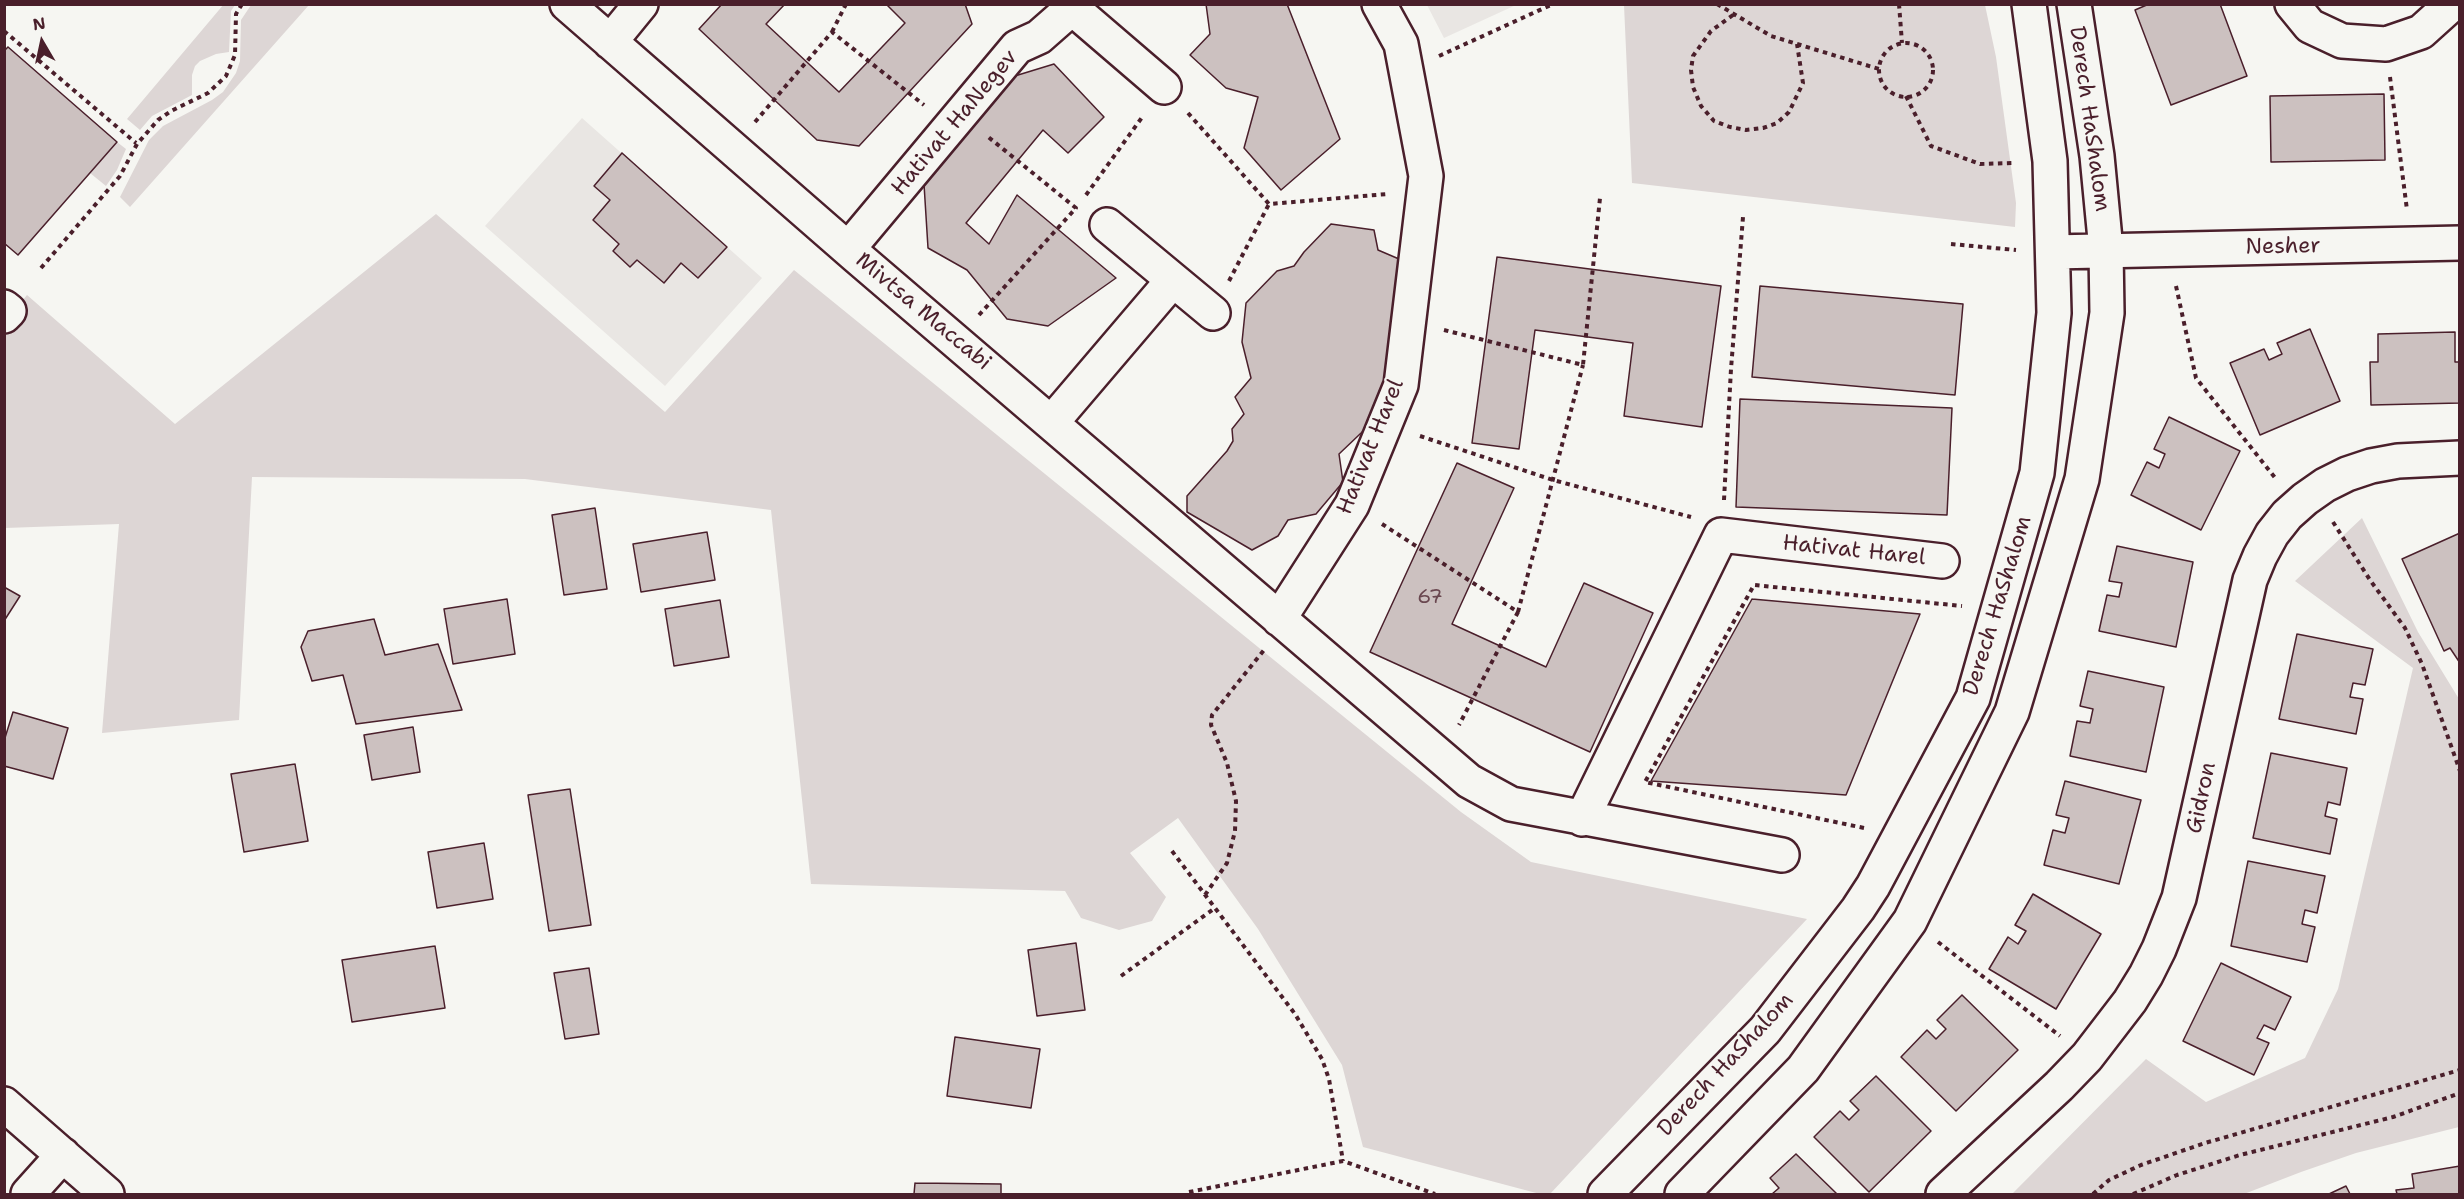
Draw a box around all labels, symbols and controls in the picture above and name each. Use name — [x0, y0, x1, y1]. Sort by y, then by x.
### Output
north arrow — [12, 12, 72, 72]
text: N — [31, 12, 47, 35]
street label: Derech HaShalom — [2063, 25, 2115, 213]
street label: Hativat HaNegev — [886, 45, 1024, 201]
street label: Nesher — [2245, 233, 2321, 261]
street label: Mivtsa Maccabi — [850, 248, 996, 376]
street label: Hativat Harel — [1332, 375, 1410, 519]
street label: Derech HaShalom — [1958, 513, 2038, 699]
street label: Hativat Harel — [1781, 530, 1927, 572]
house number: 67 — [1417, 586, 1443, 610]
street label: Gidron — [2182, 760, 2222, 836]
street label: Derech HaShalom — [1653, 988, 1799, 1142]

